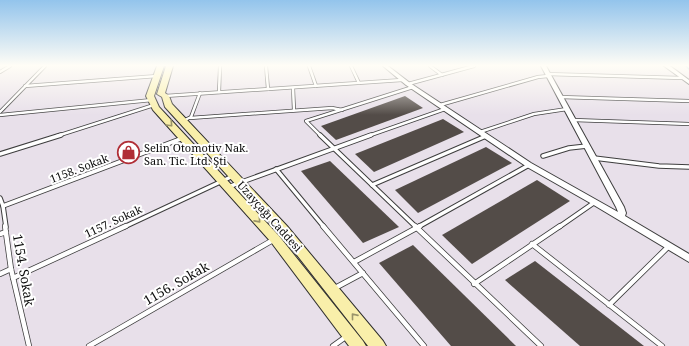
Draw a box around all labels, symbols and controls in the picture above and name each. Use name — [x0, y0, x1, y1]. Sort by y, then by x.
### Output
one-way arrow — [166, 120, 173, 127]
shop icon: Selin Otomotiv Nak. San. Tic. Ltd. Şti — [116, 140, 142, 166]
place label: Selin Otomotiv Nak. San. Tic. Ltd. Şti — [144, 140, 249, 168]
street label: 1158. Sokak — [48, 150, 111, 186]
street label: Uzayçağı Caddesi — [234, 177, 306, 255]
street label: 1157. Sokak — [82, 201, 145, 241]
one-way arrow — [254, 215, 261, 223]
street label: 1154. Sokak — [9, 233, 39, 308]
street label: 1156. Sokak — [140, 257, 212, 309]
one-way arrow — [351, 313, 358, 320]

